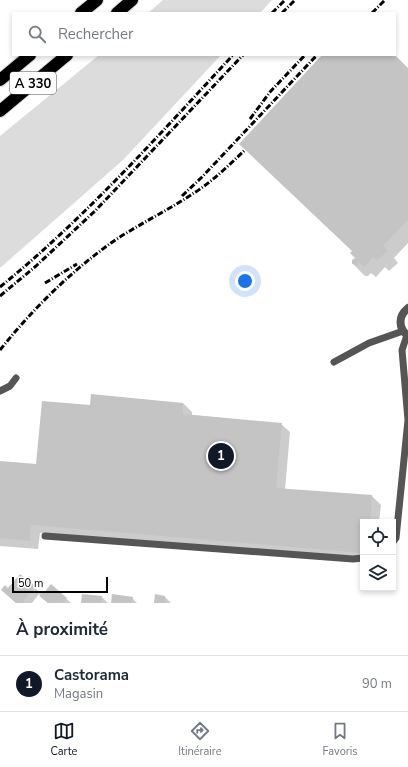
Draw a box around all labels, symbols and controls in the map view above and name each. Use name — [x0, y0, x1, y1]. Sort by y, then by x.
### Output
search box — [12, 12, 396, 56]
icon: search — [26, 23, 48, 45]
text: Rechercher — [58, 24, 133, 44]
road number: A 330 — [10, 72, 56, 94]
your location — [235, 271, 255, 291]
pin: 1 — [208, 441, 234, 471]
map controls — [360, 519, 396, 591]
button: locate — [360, 519, 396, 555]
button: layers — [360, 555, 396, 591]
scale bar — [12, 575, 108, 594]
text: 50 m — [18, 576, 43, 591]
text: À proximité — [16, 618, 108, 641]
text: Castorama — [54, 665, 129, 685]
text: 1 — [25, 675, 33, 693]
text: 90 m — [362, 675, 392, 693]
text: Magasin — [54, 685, 103, 703]
tab: Carte — [50, 720, 77, 759]
tab: Itinéraire — [178, 720, 222, 759]
tab: Favoris — [322, 720, 358, 759]

